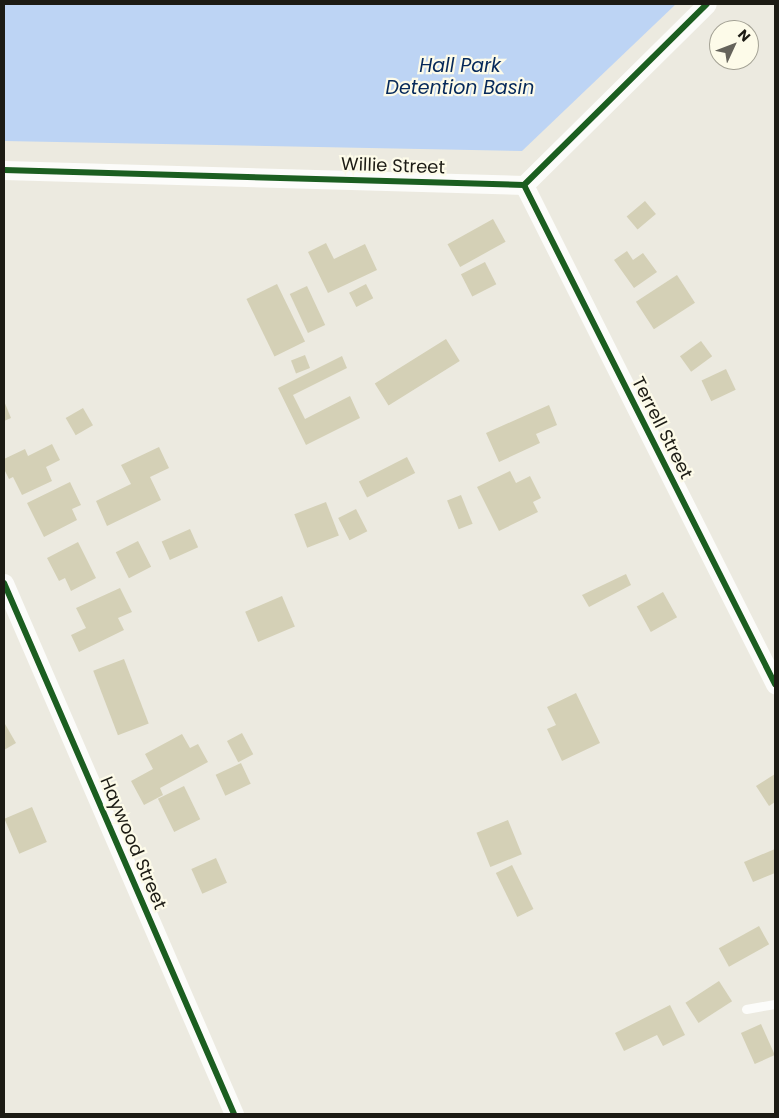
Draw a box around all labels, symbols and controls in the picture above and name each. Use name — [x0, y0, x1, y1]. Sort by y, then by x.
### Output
north arrow — [709, 20, 759, 70]
text: N — [733, 25, 755, 46]
water label: Hall Park Detention Basin — [386, 55, 534, 99]
street label: Willie Street — [341, 153, 445, 179]
street label: Terrell Street — [627, 373, 697, 483]
street label: Haywood Street — [95, 773, 171, 913]

